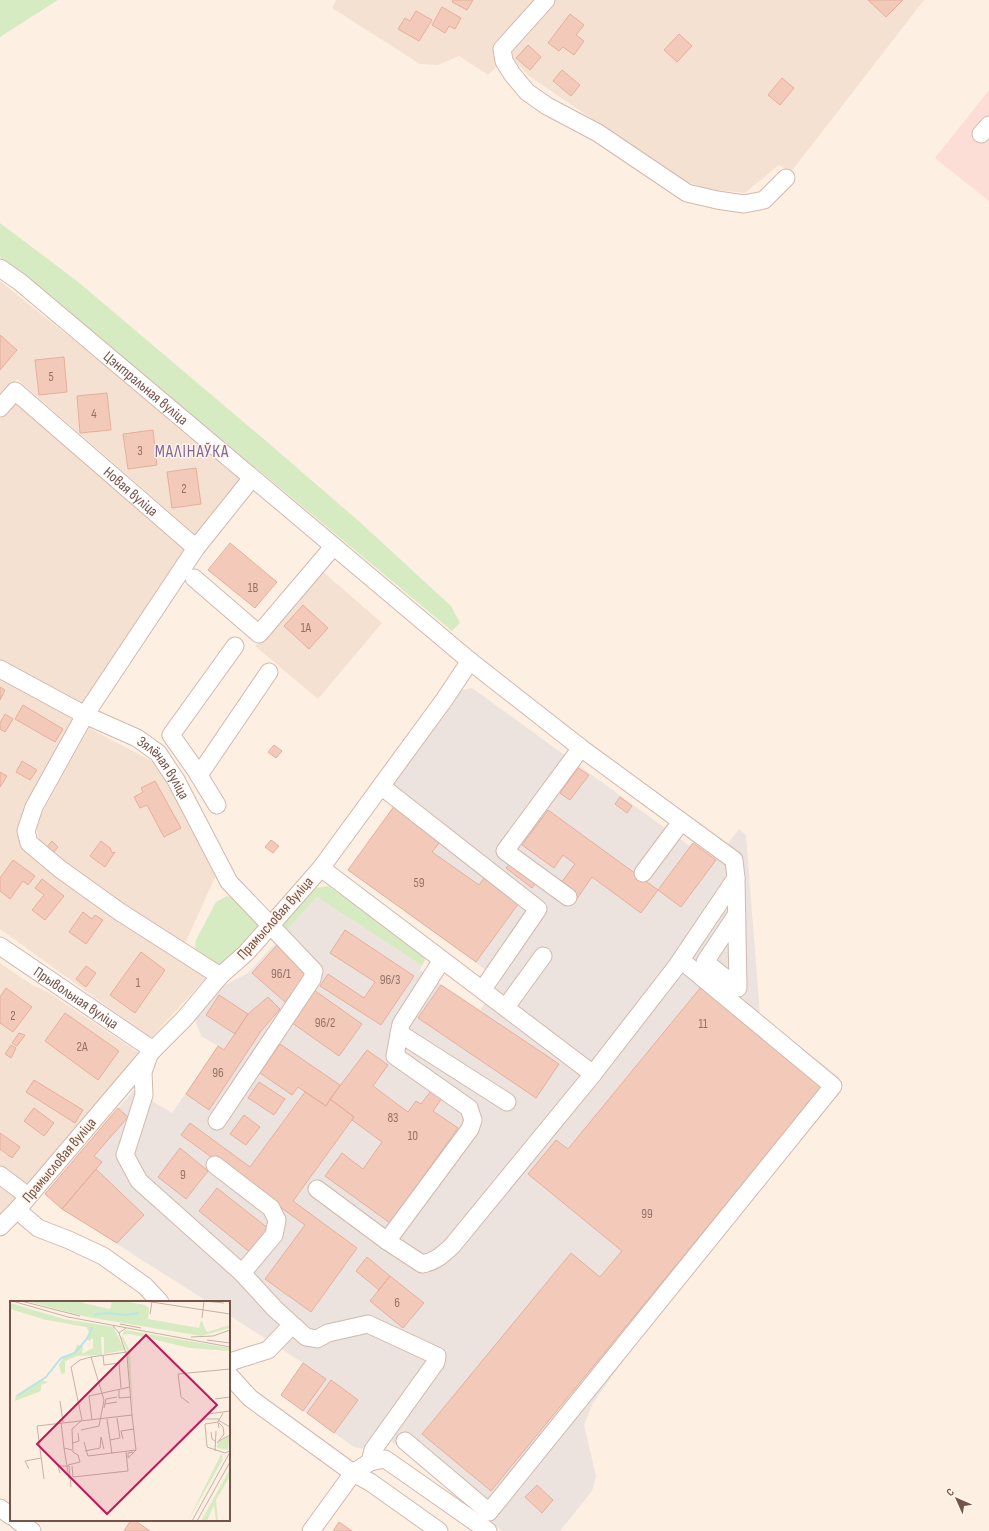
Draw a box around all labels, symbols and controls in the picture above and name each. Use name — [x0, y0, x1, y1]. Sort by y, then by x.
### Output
street label: Цэнтральная вуліца — [99, 347, 192, 430]
house number: 5 — [48, 369, 54, 385]
house number: 4 — [91, 406, 97, 422]
district label: МАЛІНАЎКА — [155, 442, 229, 462]
house number: 3 — [137, 443, 143, 459]
street label: Новая вуліца — [99, 463, 162, 521]
house number: 2 — [181, 481, 187, 497]
house number: 1В — [248, 580, 258, 596]
house number: 1А — [301, 620, 312, 636]
street label: Зялёная вуліца — [133, 732, 193, 803]
street label: Прамысловая вуліца — [233, 873, 318, 964]
house number: 59 — [414, 875, 425, 891]
street label: Прывольная вуліца — [30, 963, 122, 1034]
house number: 96/1 — [271, 966, 291, 982]
house number: 96/3 — [380, 972, 400, 988]
house number: 1 — [136, 975, 141, 991]
house number: 2 — [10, 1008, 16, 1024]
house number: 96/2 — [315, 1015, 335, 1031]
house number: 11 — [698, 1016, 708, 1032]
house number: 2А — [77, 1039, 88, 1055]
house number: 96 — [212, 1065, 224, 1081]
house number: 83 — [387, 1110, 399, 1126]
street label: Прамысловая вуліца — [18, 1114, 101, 1207]
house number: 10 — [408, 1128, 418, 1144]
house number: 9 — [180, 1167, 186, 1183]
house number: 99 — [641, 1206, 653, 1222]
house number: 6 — [394, 1295, 400, 1311]
inset map — [10, 1301, 230, 1521]
north arrow — [937, 1479, 977, 1519]
text: С — [944, 1485, 957, 1499]

